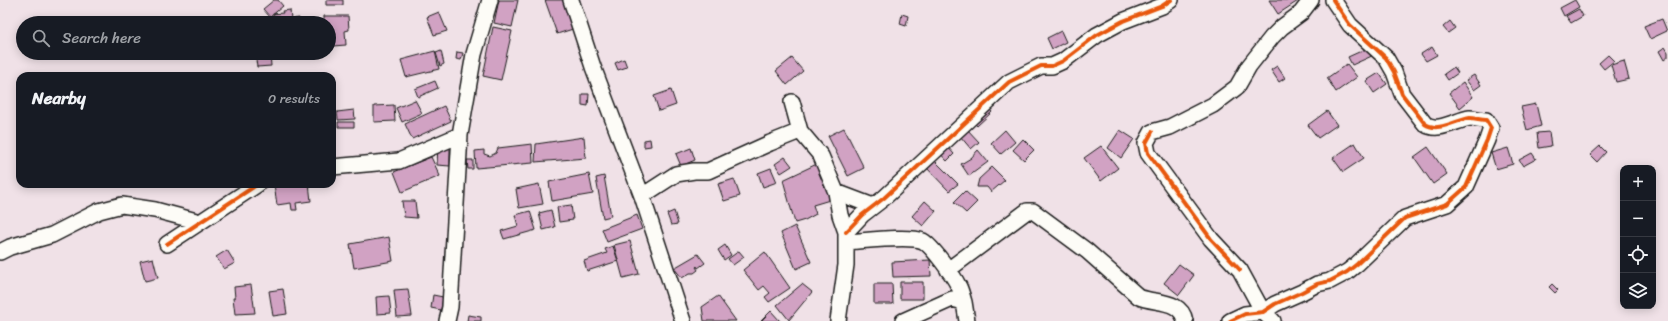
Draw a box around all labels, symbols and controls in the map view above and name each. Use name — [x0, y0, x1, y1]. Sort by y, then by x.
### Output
search box — [16, 16, 336, 60]
text: Search here — [62, 25, 141, 51]
icon: search — [30, 27, 52, 49]
text: Nearby — [32, 83, 86, 113]
text: 0 results — [268, 87, 320, 110]
map controls — [1620, 165, 1656, 309]
button: + — [1620, 165, 1656, 201]
button: − — [1620, 201, 1656, 237]
button: locate — [1620, 237, 1656, 273]
button: layers — [1620, 273, 1656, 309]

